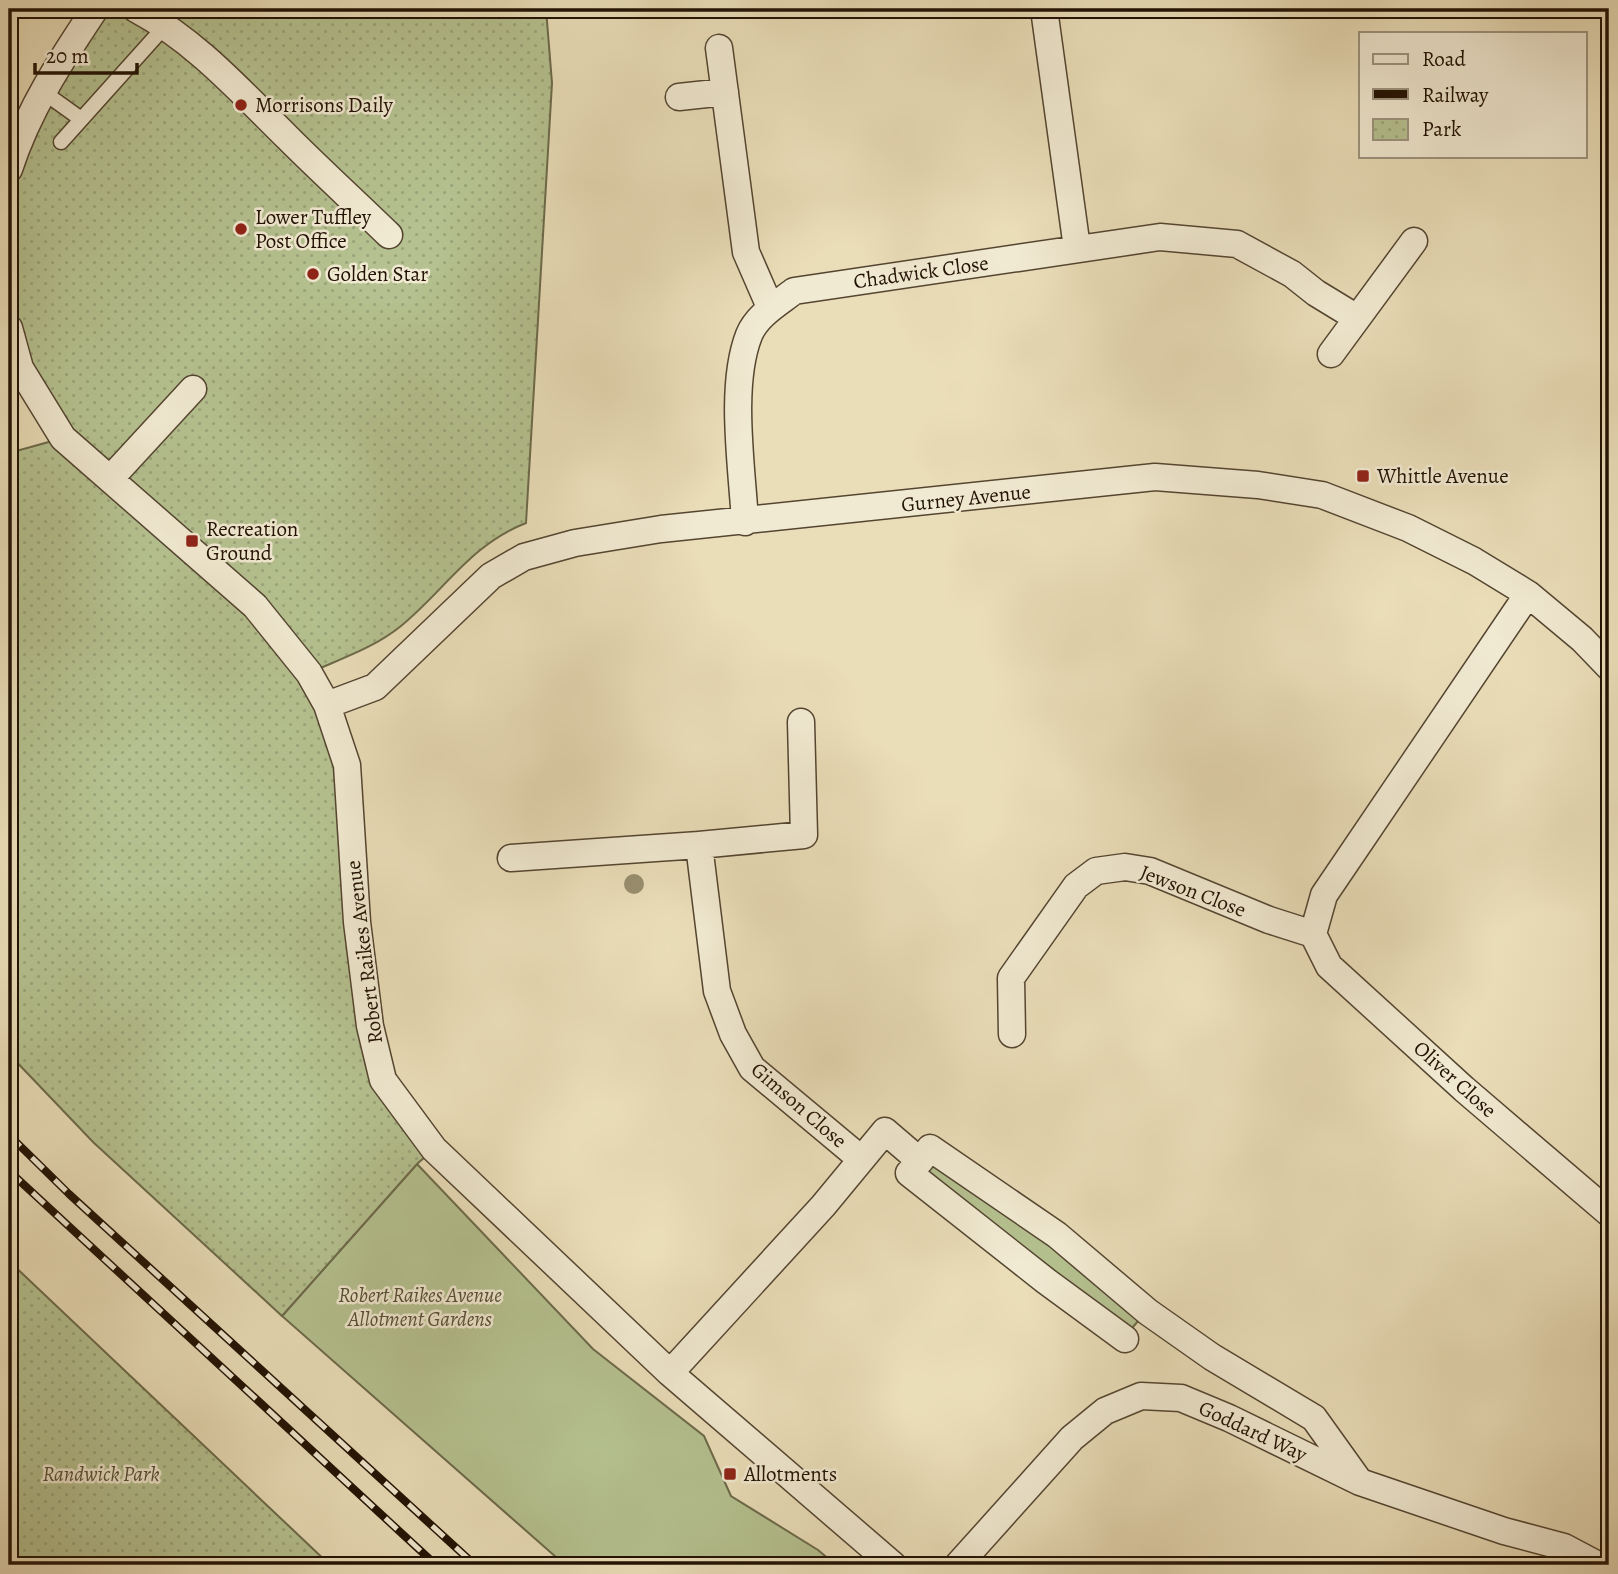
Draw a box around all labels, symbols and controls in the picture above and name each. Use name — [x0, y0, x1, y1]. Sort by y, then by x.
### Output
scale bar — [35, 32, 136, 76]
legend — [1359, 32, 1586, 158]
text: 20 m — [46, 42, 89, 70]
text: Road — [1422, 45, 1466, 73]
text: Railway — [1422, 81, 1489, 109]
place label: Morrisons Daily — [255, 91, 393, 119]
marker: Morrisons Daily — [233, 97, 249, 113]
text: Park — [1422, 115, 1462, 143]
place label: Lower Tuffley Post Office — [255, 203, 372, 255]
marker: Lower Tuffley Post Office — [233, 221, 249, 237]
street label: Chadwick Close — [852, 249, 990, 295]
place label: Golden Star — [327, 260, 428, 288]
marker: Golden Star — [305, 266, 321, 282]
place label: Whittle Avenue — [1376, 462, 1509, 490]
marker: Whittle Avenue — [1355, 468, 1371, 484]
street label: Gurney Avenue — [900, 477, 1032, 519]
place label: Recreation Ground — [206, 515, 298, 567]
marker: Recreation Ground — [184, 533, 200, 549]
street label: Jewson Close — [1136, 858, 1250, 924]
street label: Robert Raikes Avenue — [339, 859, 389, 1045]
street label: Oliver Close — [1407, 1034, 1503, 1124]
street label: Gimson Close — [745, 1056, 853, 1154]
park label: Robert Raikes Avenue Allotment Gardens — [338, 1281, 502, 1333]
street label: Goddard Way — [1194, 1394, 1312, 1469]
park label: Randwick Park — [42, 1460, 160, 1488]
place label: Allotments — [743, 1460, 837, 1488]
marker: Allotments — [722, 1466, 738, 1482]

